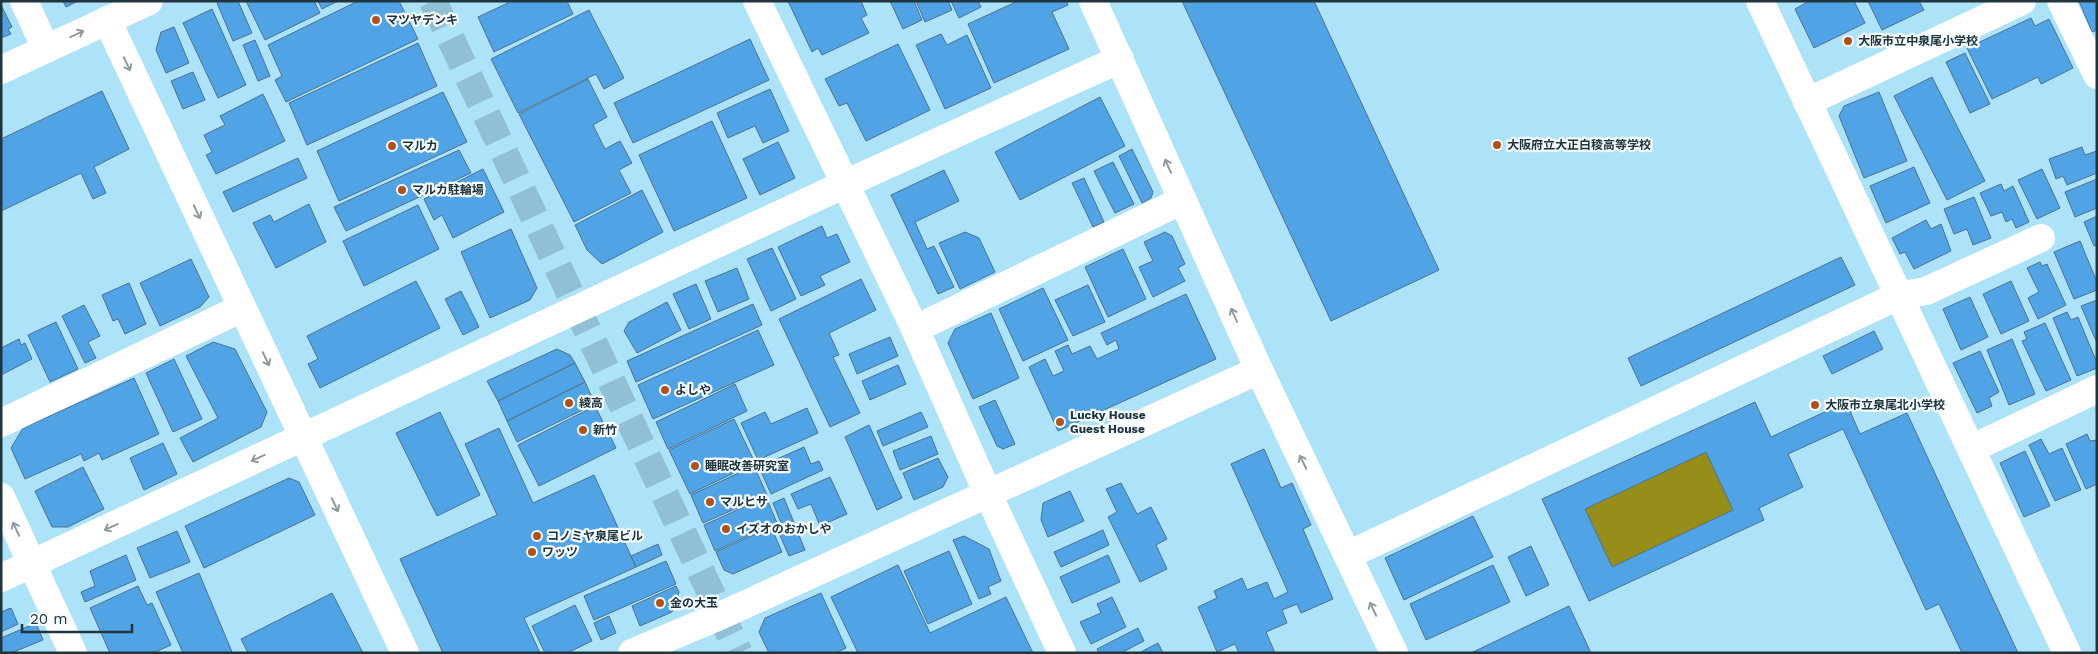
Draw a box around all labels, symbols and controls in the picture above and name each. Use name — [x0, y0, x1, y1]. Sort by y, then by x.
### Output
place label: マツヤデンキ — [386, 13, 458, 27]
marker: マツヤデンキ — [370, 14, 382, 26]
one-way arrow — [69, 29, 84, 38]
place label: 大阪市立中泉尾小学校 — [1858, 34, 1978, 48]
marker: 大阪市立中泉尾小学校 — [1842, 35, 1854, 47]
one-way arrow — [123, 57, 133, 72]
place label: 大阪府立大正白稜高等学校 — [1507, 138, 1651, 152]
place label: マルカ — [402, 139, 438, 153]
marker: 大阪府立大正白稜高等学校 — [1491, 139, 1503, 151]
marker: マルカ — [386, 140, 398, 152]
one-way arrow — [1162, 159, 1172, 174]
place label: マルカ駐輪場 — [412, 183, 484, 197]
marker: マルカ駐輪場 — [396, 184, 408, 196]
one-way arrow — [192, 204, 202, 219]
one-way arrow — [1229, 308, 1238, 323]
one-way arrow — [261, 351, 271, 366]
place label: よしや — [675, 383, 711, 397]
marker: よしや — [659, 384, 671, 396]
place label: 綾高 — [579, 396, 603, 410]
marker: 綾高 — [563, 397, 575, 409]
place label: 大阪市立泉尾北小学校 — [1825, 398, 1945, 412]
marker: 大阪市立泉尾北小学校 — [1809, 399, 1821, 411]
place label: Lucky House Guest House — [1070, 408, 1146, 436]
marker: Lucky House Guest House — [1054, 416, 1066, 428]
place label: 新竹 — [593, 423, 617, 437]
marker: 新竹 — [577, 424, 589, 436]
one-way arrow — [251, 453, 266, 463]
one-way arrow — [1298, 455, 1307, 470]
place label: 睡眠改善研究室 — [705, 459, 789, 473]
marker: 睡眠改善研究室 — [689, 460, 701, 472]
place label: マルヒサ — [720, 495, 768, 509]
marker: マルヒサ — [704, 496, 716, 508]
one-way arrow — [330, 498, 340, 513]
one-way arrow — [11, 522, 20, 537]
place label: イズオのおかしや — [736, 522, 832, 536]
one-way arrow — [104, 523, 119, 532]
marker: イズオのおかしや — [720, 523, 732, 535]
place label: コノミヤ泉尾ビル — [547, 529, 643, 543]
marker: コノミヤ泉尾ビル — [531, 530, 543, 542]
place label: ワッツ — [542, 545, 578, 559]
marker: ワッツ — [526, 546, 538, 558]
place label: 金の大玉 — [670, 596, 718, 610]
marker: 金の大玉 — [654, 597, 666, 609]
one-way arrow — [1368, 601, 1378, 616]
scale bar — [22, 602, 132, 634]
text: 20 m — [30, 610, 68, 628]

